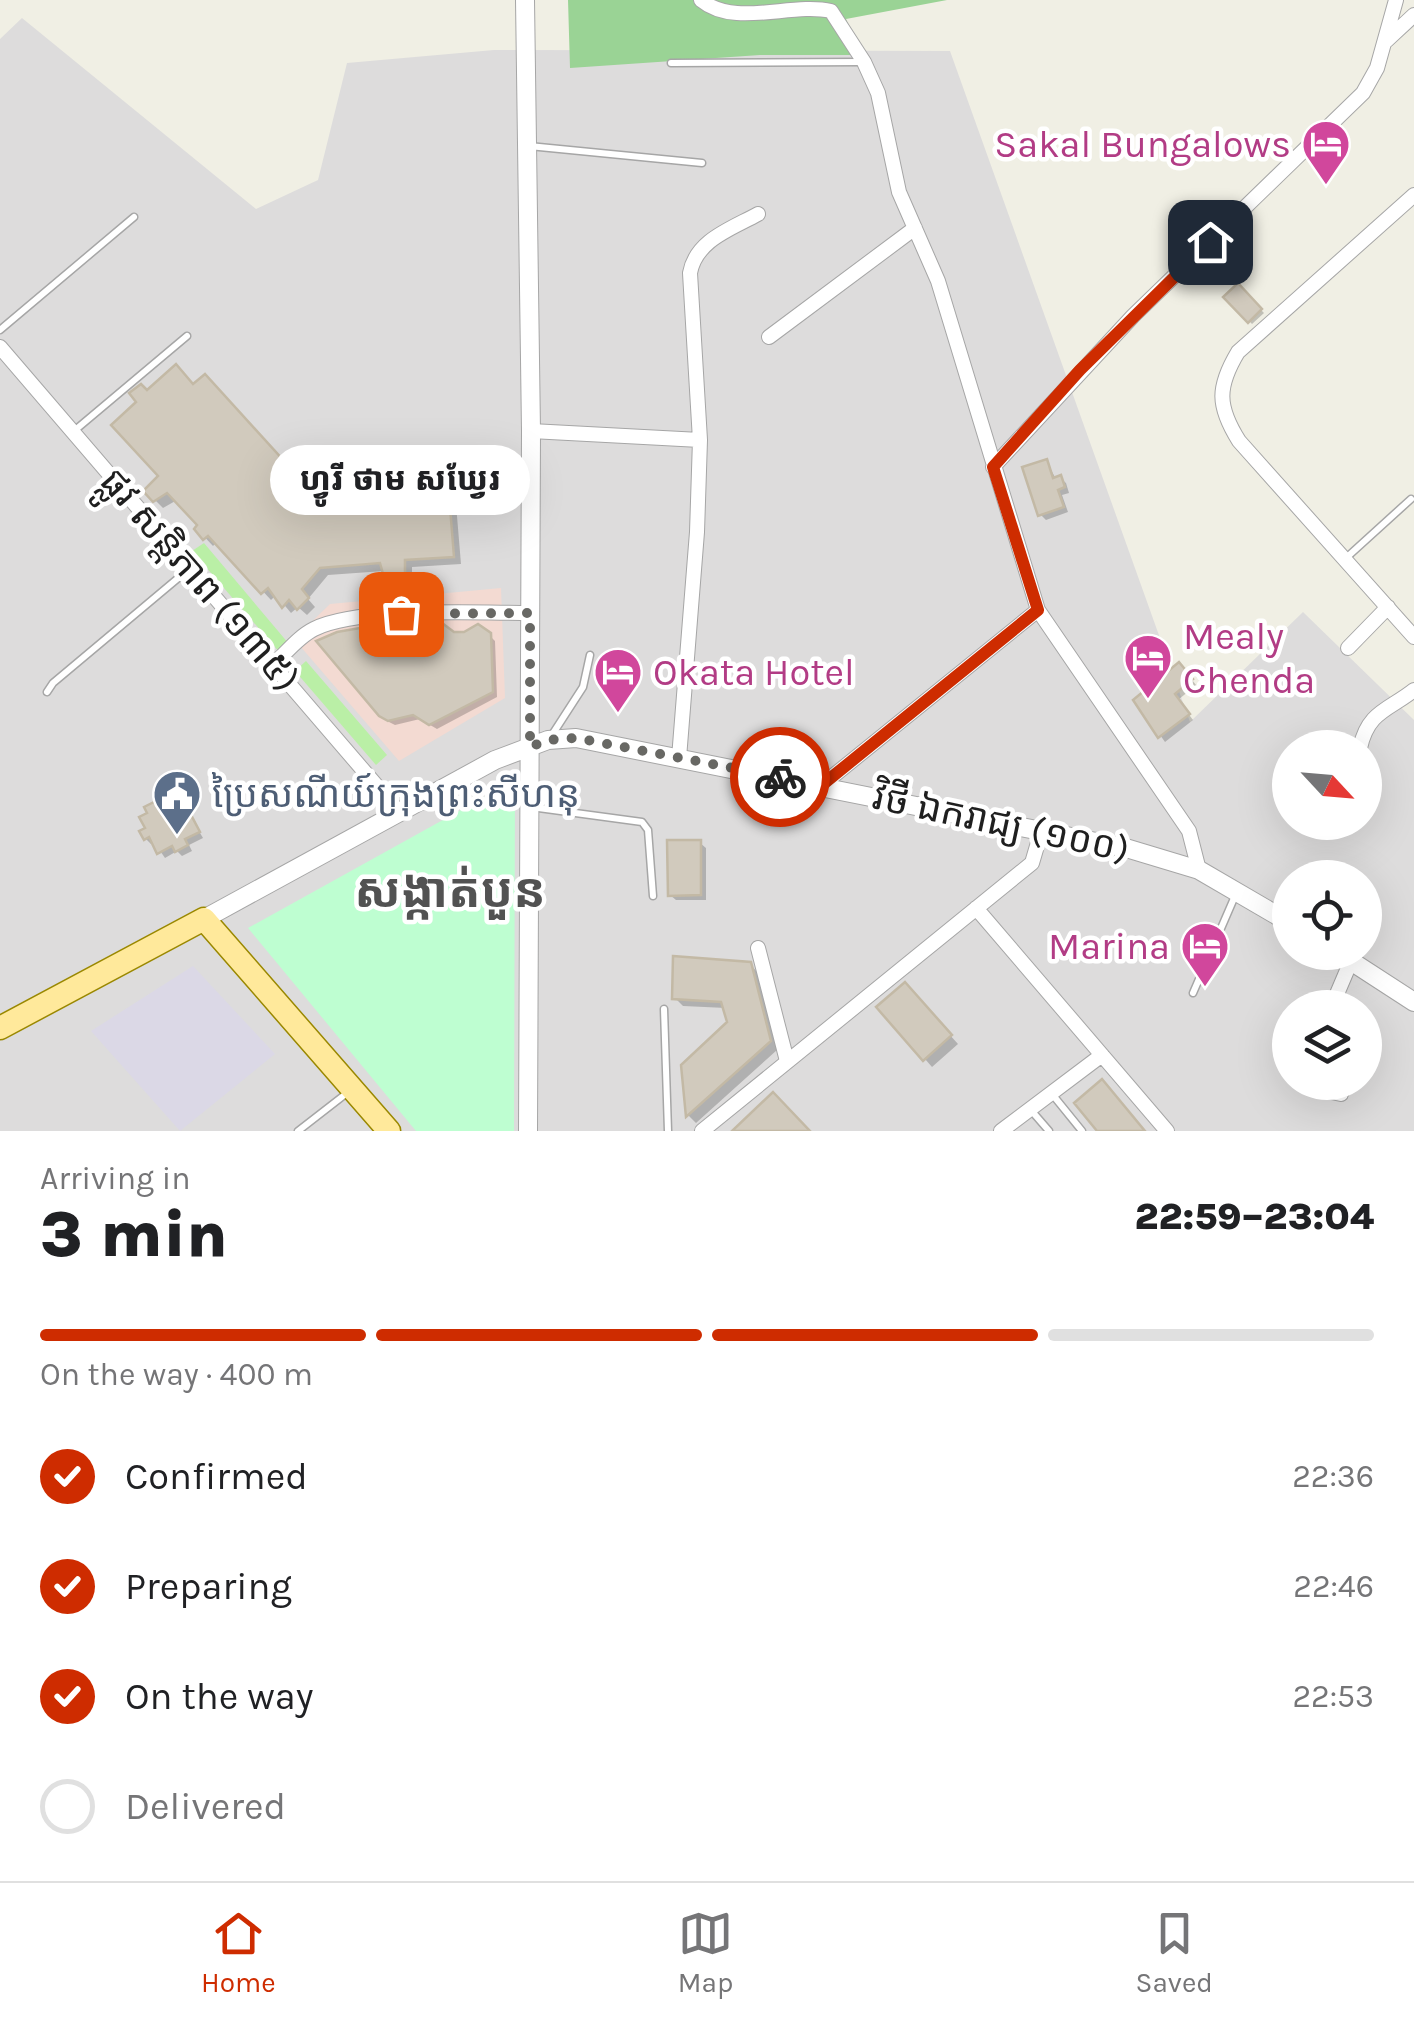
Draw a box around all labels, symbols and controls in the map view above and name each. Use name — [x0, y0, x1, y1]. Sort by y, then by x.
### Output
hotel icon: Sakal Bungalows — [1300, 118, 1352, 186]
place label: Sakal Bungalows — [994, 122, 1291, 167]
pin — [1168, 200, 1253, 285]
icon: home — [1183, 215, 1238, 270]
callout: ហ្វូរី ថាម សឃ្វែរ — [271, 444, 531, 514]
street label: ផ្លូវ សន្តិភាព (១៣៥) — [83, 459, 309, 708]
text: ហ្វូរី ថាម សឃ្វែរ — [299, 461, 501, 498]
pin — [359, 572, 444, 657]
icon: bag — [374, 587, 429, 642]
place label: Mealy Chenda — [1183, 614, 1315, 703]
hotel icon: Mealy Chenda — [1122, 632, 1174, 700]
hotel icon: Okata Hotel — [592, 646, 644, 714]
place label: Okata Hotel — [653, 650, 855, 695]
courier — [730, 727, 830, 827]
north arrow — [1272, 730, 1382, 840]
map controls — [1272, 730, 1382, 1100]
icon: bike — [753, 750, 808, 805]
public building icon: ប្រៃសណីយ៍ក្រុងព្រះសីហនុ — [151, 768, 203, 836]
place label: ប្រៃសណីយ៍ក្រុងព្រះសីហនុ — [212, 772, 580, 817]
street label: វិថី ឯករាជ្យ (១០០) — [869, 773, 1134, 872]
button: locate — [1272, 860, 1382, 970]
district label: សង្កាត់បួន — [354, 863, 546, 920]
hotel icon: Marina — [1179, 920, 1231, 988]
place label: Marina — [1048, 924, 1170, 969]
button: layers — [1272, 990, 1382, 1100]
text: Arriving in — [40, 1160, 191, 1197]
text: 22:59–23:04 — [1135, 1194, 1374, 1239]
text: 3 min — [40, 1196, 228, 1272]
text: On the way · 400 m — [40, 1356, 313, 1393]
icon: check — [40, 1449, 95, 1504]
text: Confirmed — [125, 1454, 308, 1499]
text: 22:36 — [1292, 1458, 1374, 1495]
icon: check — [40, 1559, 95, 1614]
text: Preparing — [125, 1564, 292, 1609]
text: 22:46 — [1293, 1568, 1374, 1605]
icon: check — [40, 1669, 95, 1724]
text: On the way — [125, 1674, 313, 1719]
text: 22:53 — [1293, 1678, 1374, 1715]
text: Delivered — [125, 1784, 286, 1829]
tab: Home — [201, 1906, 276, 1999]
tab: Map — [678, 1906, 733, 1999]
tab: Saved — [1136, 1906, 1213, 1999]

